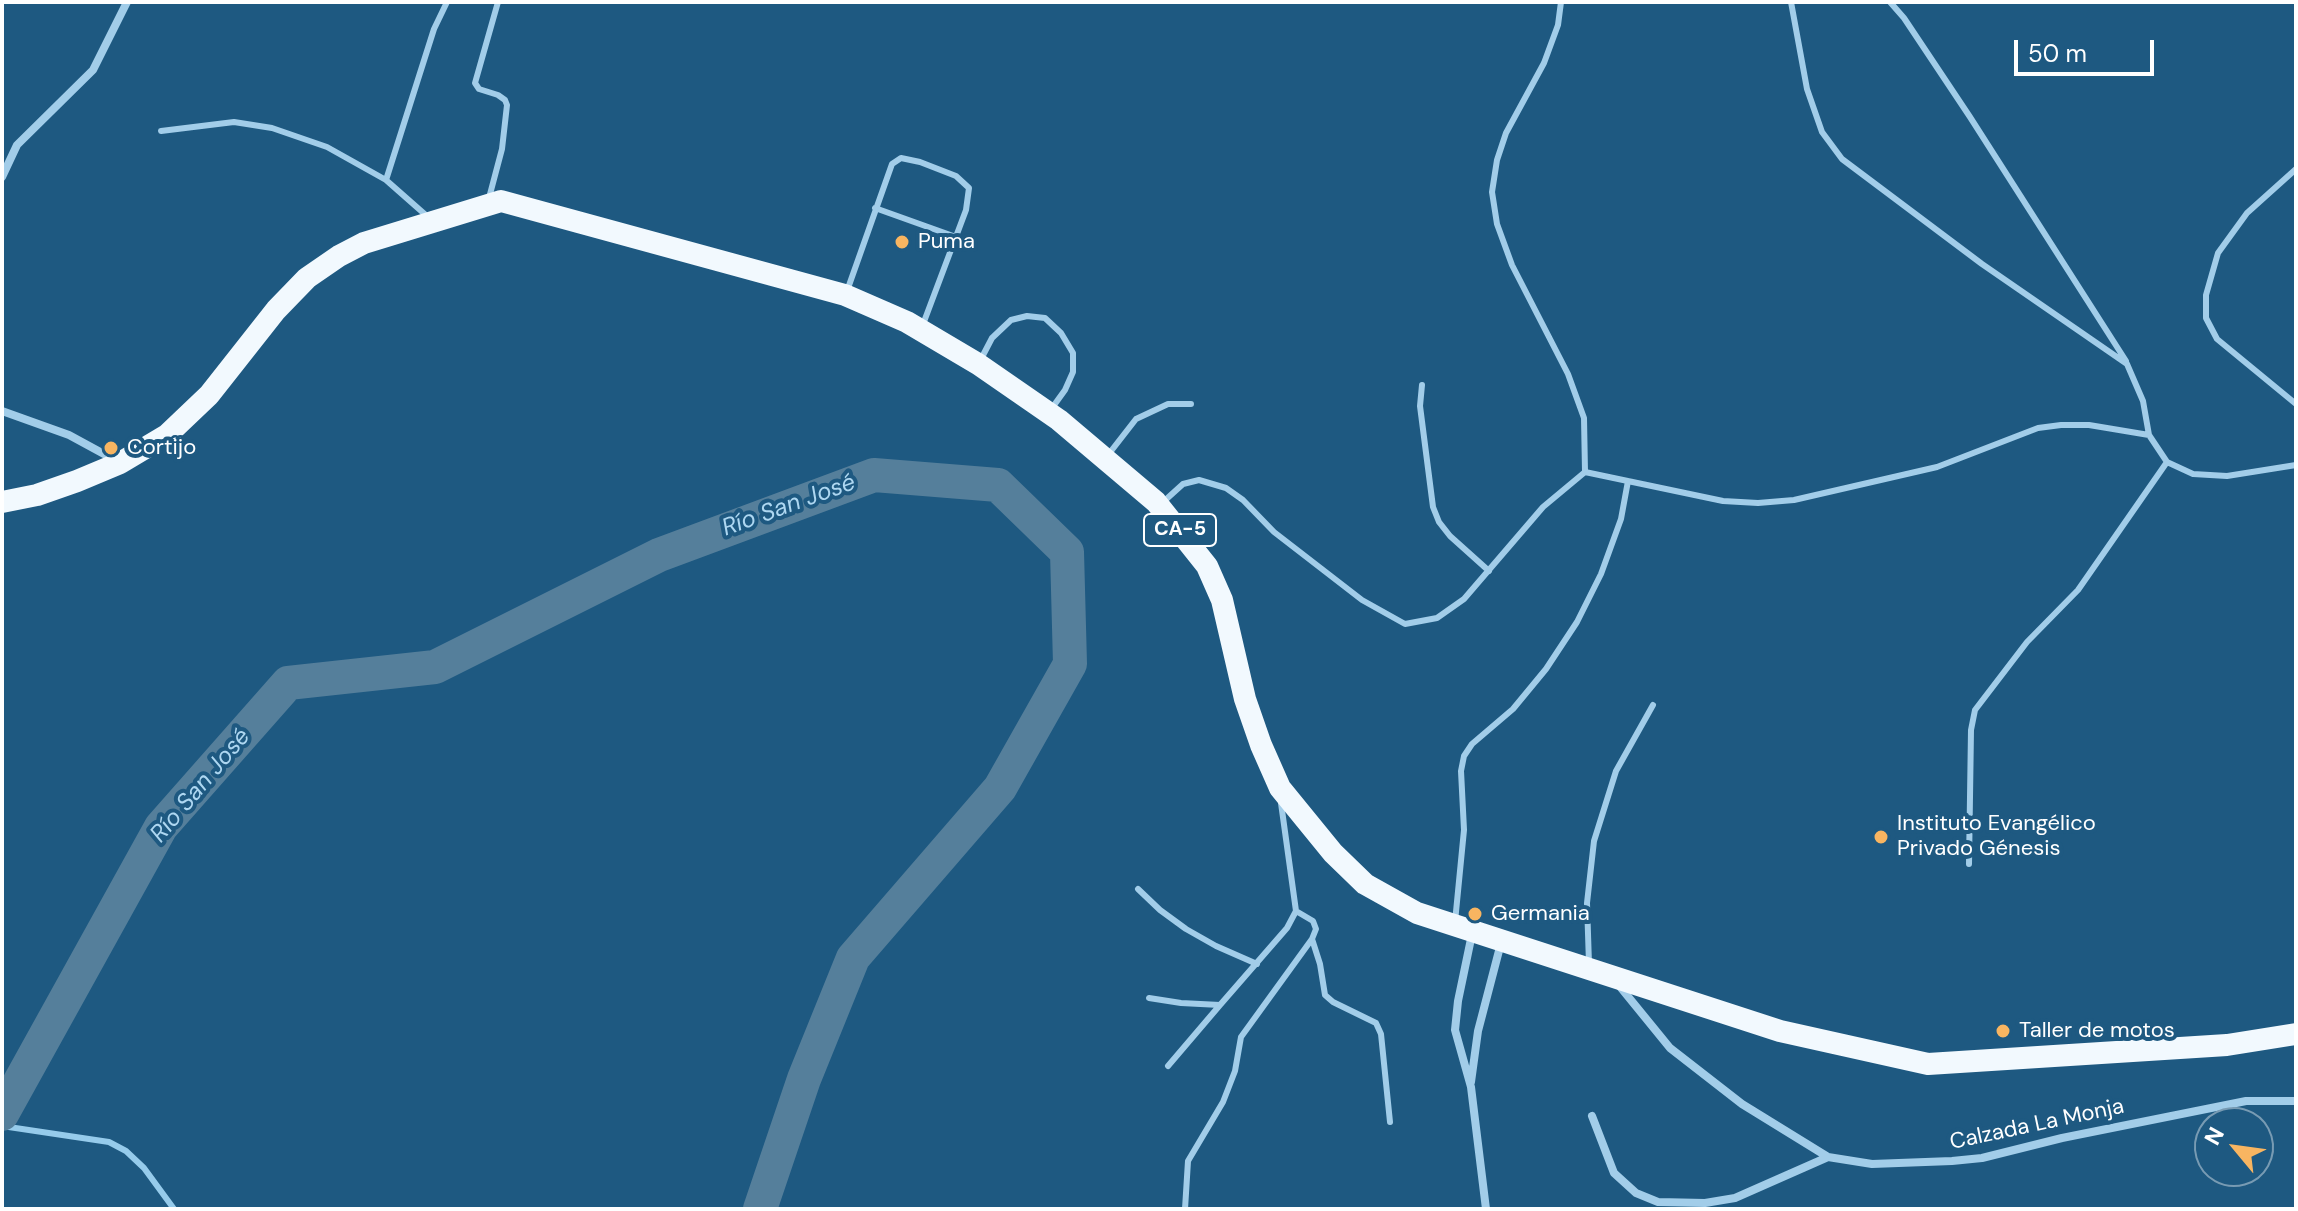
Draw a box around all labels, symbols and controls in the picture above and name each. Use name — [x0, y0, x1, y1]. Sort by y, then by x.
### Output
scale bar — [2018, 24, 2158, 74]
text: 50 m — [2028, 38, 2087, 69]
place label: Puma — [918, 229, 975, 255]
marker: Puma — [893, 233, 911, 251]
place label: Cortijo — [127, 435, 196, 461]
marker: Cortijo — [102, 439, 120, 457]
water label: Río San José — [718, 469, 860, 543]
road number: CA-5 — [1144, 514, 1216, 546]
water label: Río San José — [145, 723, 257, 849]
place label: Instituto Evangélico Privado Génesis — [1897, 811, 2096, 862]
marker: Instituto Evangélico Privado Génesis — [1872, 828, 1890, 846]
place label: Germania — [1491, 901, 1590, 927]
marker: Germania — [1466, 905, 1484, 923]
place label: Taller de motos — [2019, 1018, 2175, 1044]
marker: Taller de motos — [1994, 1022, 2012, 1040]
street label: Calzada La Monja — [1948, 1094, 2126, 1156]
north arrow — [2194, 1107, 2274, 1187]
text: N — [2198, 1122, 2231, 1150]

